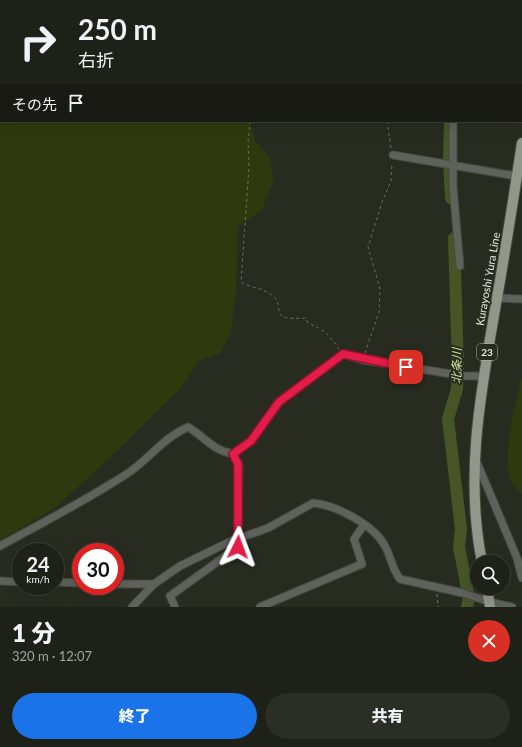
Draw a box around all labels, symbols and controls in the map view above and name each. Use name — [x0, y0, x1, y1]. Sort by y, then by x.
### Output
text: 250 m — [78, 12, 157, 46]
icon: right — [12, 16, 64, 68]
text: 右折 — [78, 49, 114, 71]
icon: arrive — [65, 92, 87, 114]
text: その先 — [12, 95, 57, 113]
street label: Kurayoshi Yura Line — [473, 231, 502, 327]
road number: 23 — [477, 344, 497, 360]
water label: 北条川 — [449, 346, 464, 384]
pin — [389, 350, 423, 384]
icon: arrive — [395, 356, 417, 378]
position arrow — [217, 526, 259, 568]
speed limit sign: 30 — [72, 543, 124, 595]
text: 24 — [26, 552, 50, 576]
map controls — [470, 555, 510, 595]
button: search — [470, 555, 510, 595]
text: km/h — [26, 573, 50, 585]
text: 1 分 — [12, 618, 55, 647]
button: close — [468, 620, 510, 662]
text: 320 m · 12:07 — [12, 648, 92, 664]
button: 終了 — [12, 693, 257, 739]
button: 共有 — [265, 693, 510, 739]

